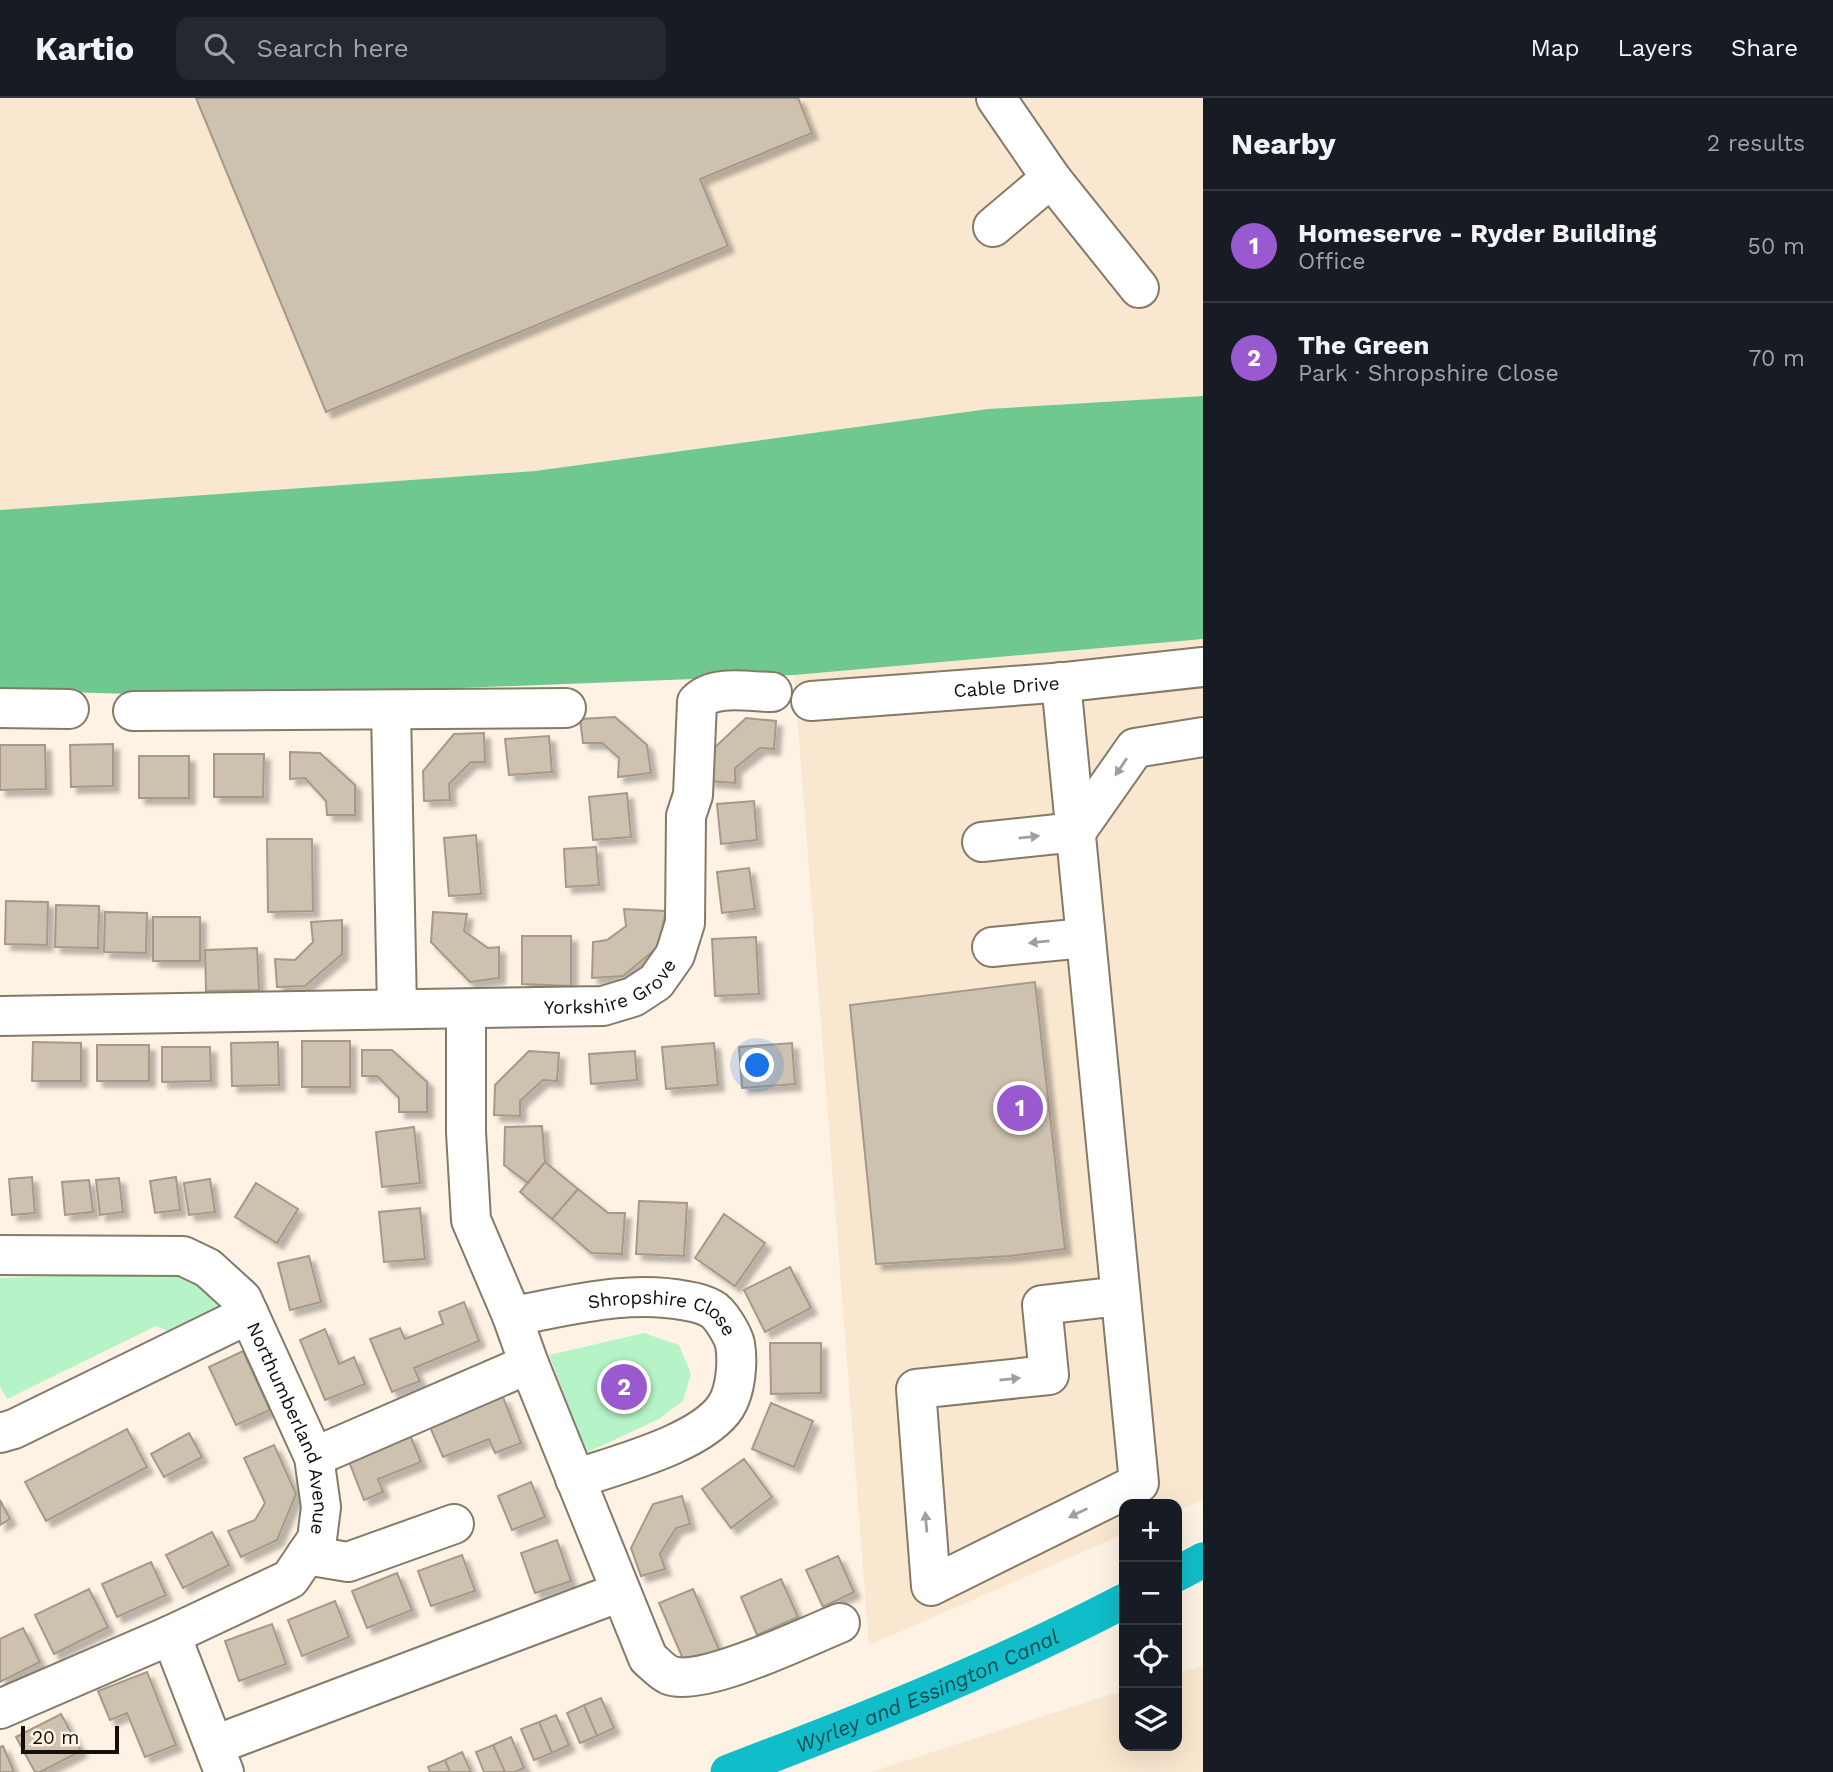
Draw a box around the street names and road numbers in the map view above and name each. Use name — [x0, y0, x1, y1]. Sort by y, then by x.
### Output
street label: Cable Drive — [953, 671, 1060, 702]
street label: Yorkshire Grove — [543, 954, 681, 1018]
street label: Shropshire Close — [586, 1285, 741, 1340]
street label: Northumberland Avenue — [242, 1318, 333, 1536]

